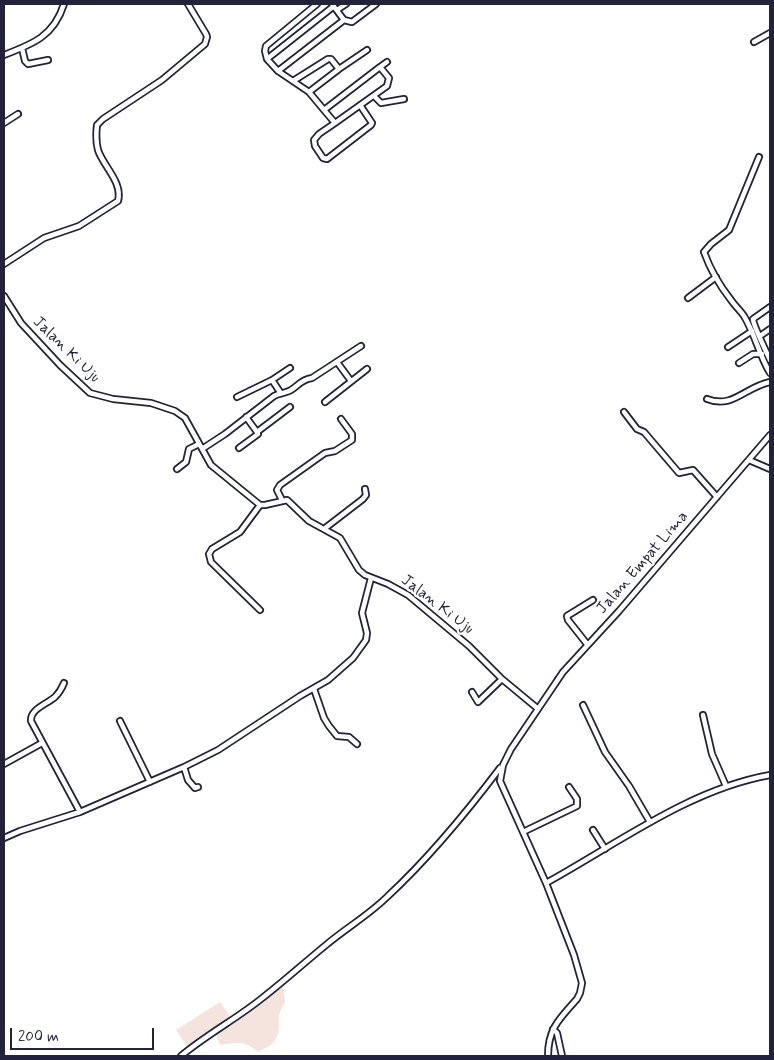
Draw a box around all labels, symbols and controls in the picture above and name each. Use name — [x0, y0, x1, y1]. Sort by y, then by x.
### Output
street label: Jalan Ki Uju — [28, 313, 104, 387]
street label: Jalan Empat Lima — [593, 508, 693, 618]
street label: Jalan Ki Uju — [397, 571, 477, 639]
scale bar — [12, 1018, 156, 1050]
text: 200 m — [18, 1027, 59, 1047]

